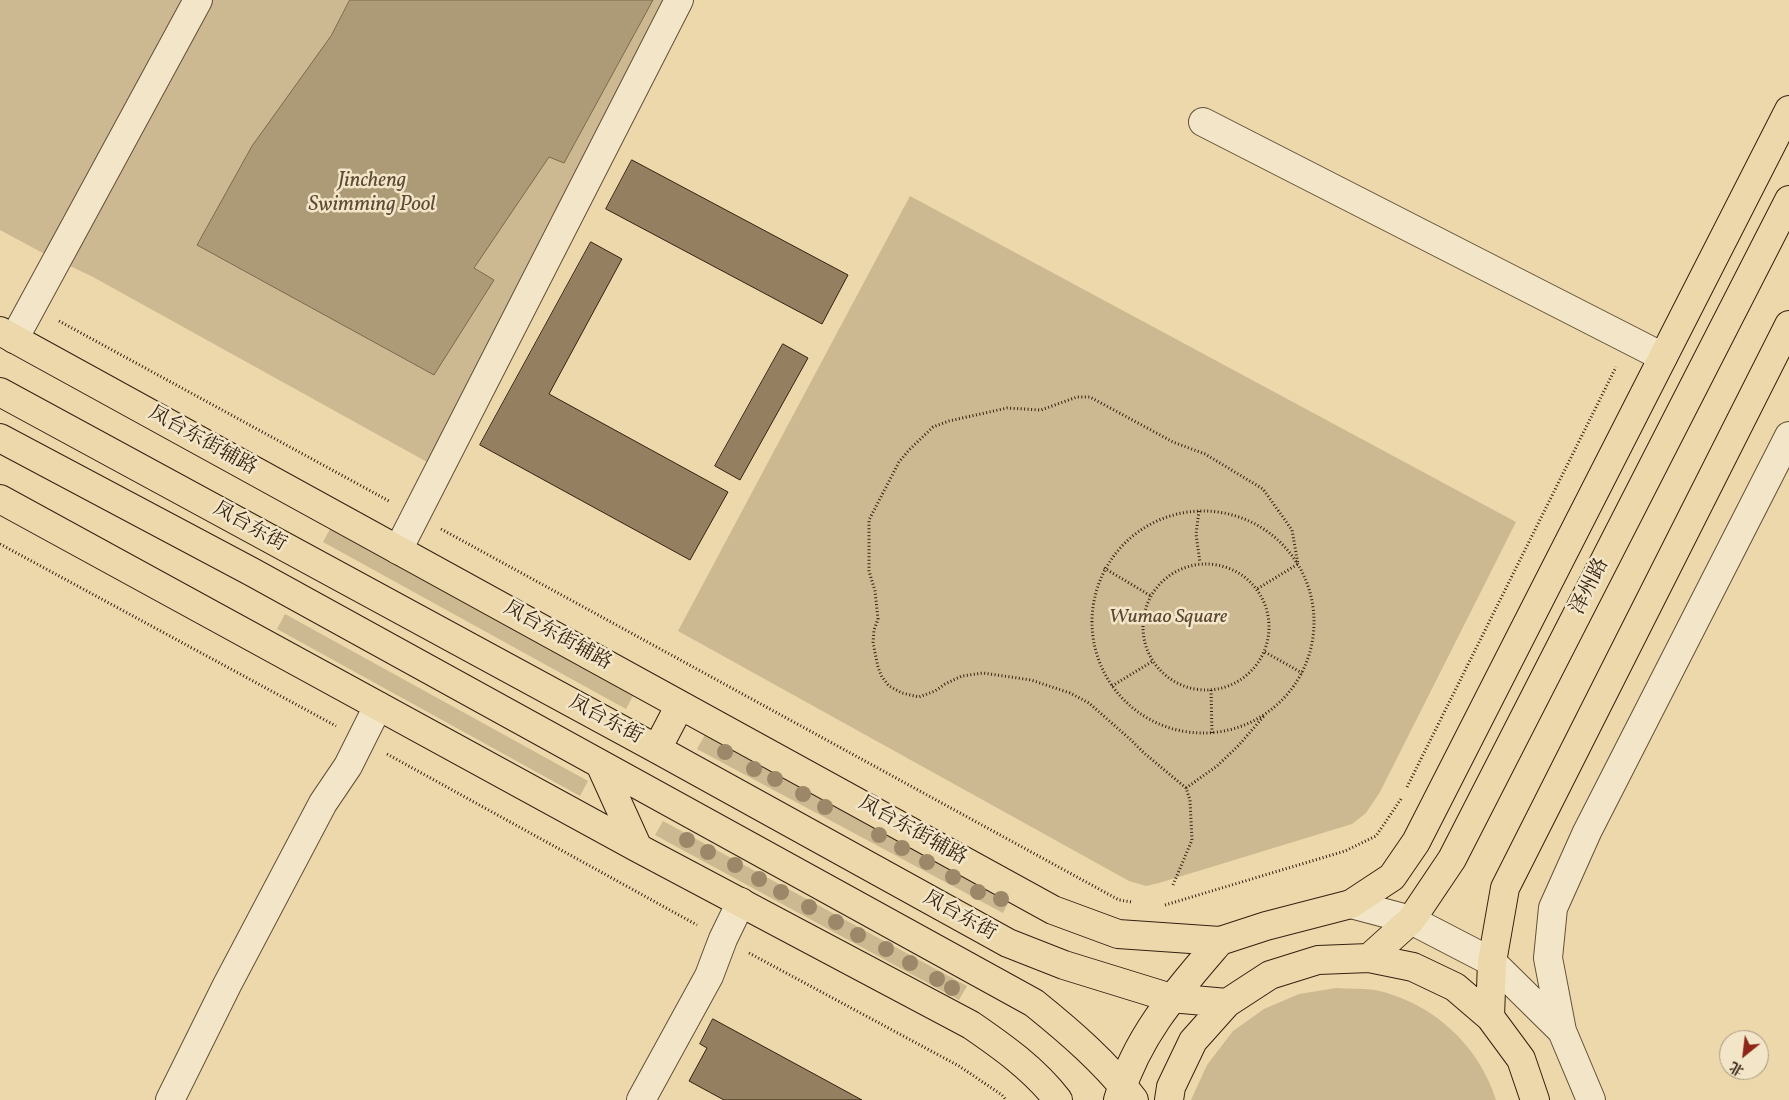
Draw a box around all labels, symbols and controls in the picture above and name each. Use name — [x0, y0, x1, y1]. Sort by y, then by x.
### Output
water label: Jincheng Swimming Pool — [308, 169, 436, 219]
street label: 凤台东街辅路 — [144, 402, 260, 482]
street label: 凤台东街 — [208, 498, 290, 558]
street label: 泽州路 — [1567, 555, 1615, 619]
street label: 凤台东街辅路 — [499, 597, 615, 677]
park label: Wumao Square — [1109, 606, 1227, 630]
street label: 凤台东街 — [564, 692, 646, 750]
street label: 凤台东街辅路 — [854, 792, 970, 872]
street label: 凤台东街 — [918, 887, 1000, 947]
north arrow — [1719, 1030, 1769, 1080]
text: 北 — [1726, 1056, 1748, 1079]

